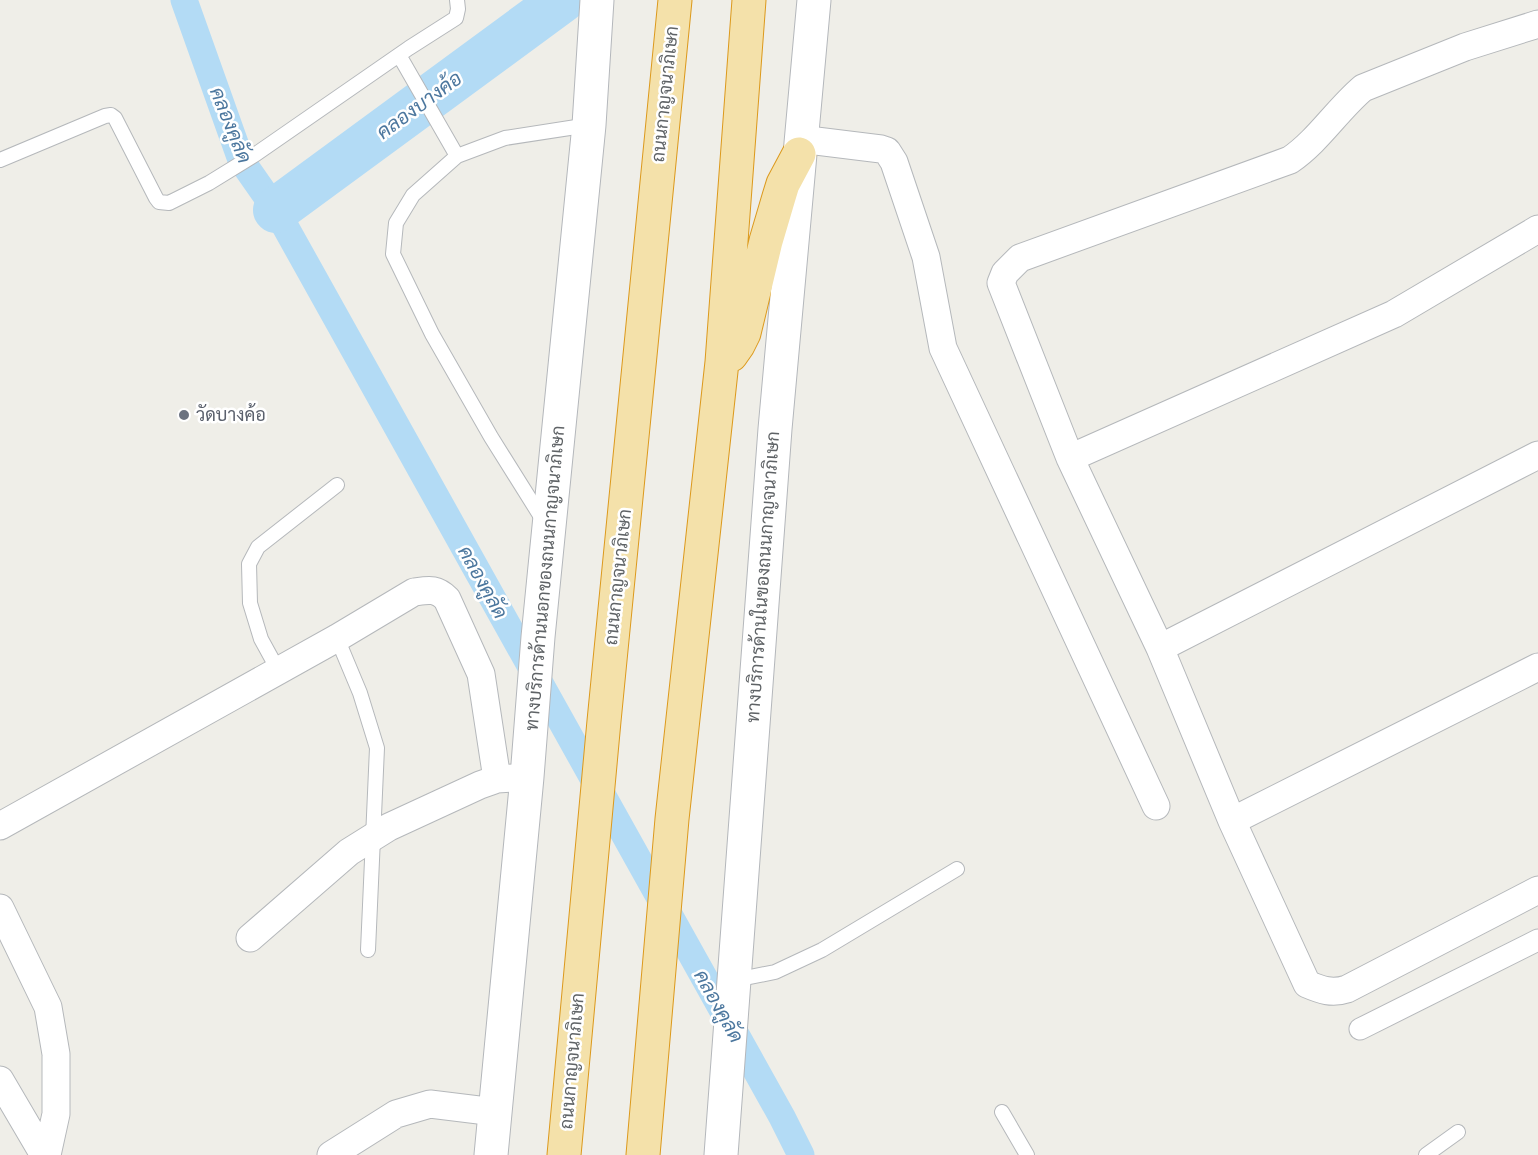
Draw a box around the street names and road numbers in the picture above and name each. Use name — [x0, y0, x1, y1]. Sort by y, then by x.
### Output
street label: ถนนกาญจนาภิเษก — [646, 25, 683, 163]
street label: ทางบริการด้านนอกของถนนกาญจนาภิเษก — [520, 424, 569, 732]
street label: ทางบริการด้านในของถนนกาญจนาภิเษก — [740, 430, 784, 724]
street label: ถนนกาญจนาภิเษก — [599, 508, 636, 646]
street label: ถนนกาญจนาภิเษก — [554, 992, 589, 1130]

